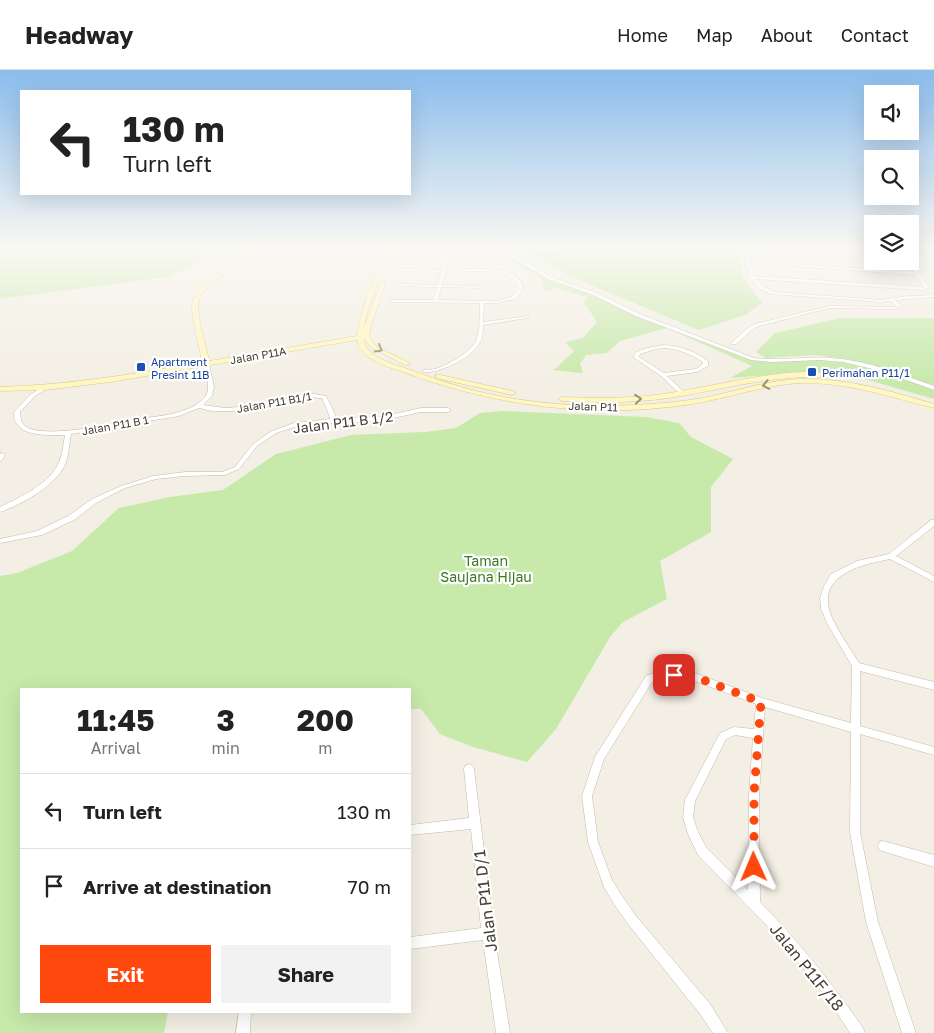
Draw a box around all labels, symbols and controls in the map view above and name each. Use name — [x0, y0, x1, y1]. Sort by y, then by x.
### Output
text: Headway — [25, 20, 133, 49]
text: Home — [617, 24, 668, 46]
text: Map — [696, 24, 733, 46]
text: About — [761, 24, 813, 46]
text: Contact — [841, 24, 909, 46]
map controls — [864, 85, 919, 270]
button: sound — [864, 85, 919, 140]
text: 130 m — [123, 108, 225, 150]
icon: left — [40, 110, 105, 175]
text: Turn left — [123, 150, 212, 177]
button: search — [864, 150, 919, 205]
button: layers — [864, 215, 919, 270]
one-way arrow — [374, 343, 383, 353]
street label: Jalan P11A — [229, 344, 288, 366]
place label: Apartment Presint 11B — [151, 355, 209, 381]
marker: Apartment Presint 11B — [135, 361, 147, 373]
marker: Perimahan P11/1 — [806, 366, 818, 378]
place label: Perimahan P11/1 — [822, 366, 910, 379]
one-way arrow — [762, 379, 771, 389]
street label: Jalan P11 B1/1 — [236, 389, 312, 415]
one-way arrow — [635, 393, 643, 404]
street label: Jalan P11 — [568, 399, 618, 413]
street label: Jalan P11 B 1/2 — [292, 407, 394, 437]
street label: Jalan P11 B 1 — [81, 413, 149, 437]
park label: Taman Saujana Hijau — [440, 552, 532, 585]
pin — [653, 654, 695, 696]
icon: arrive — [660, 661, 688, 689]
text: 11:45 — [77, 702, 155, 738]
text: 3 — [216, 702, 235, 738]
text: 200 — [297, 702, 354, 738]
text: Arrival — [91, 738, 141, 758]
text: min — [211, 738, 240, 758]
text: m — [318, 738, 332, 758]
icon: left — [40, 797, 68, 825]
text: Turn left — [83, 800, 162, 823]
text: 130 m — [337, 800, 391, 823]
position arrow — [727, 840, 779, 892]
street label: Jalan P11 D/1 — [469, 849, 501, 953]
icon: arrive — [40, 872, 68, 900]
text: Arrive at destination — [83, 875, 271, 898]
text: 70 m — [348, 875, 391, 898]
street label: Jalan P11F/18 — [766, 919, 848, 1015]
button: Exit — [40, 945, 211, 1003]
button: Share — [221, 945, 391, 1003]

